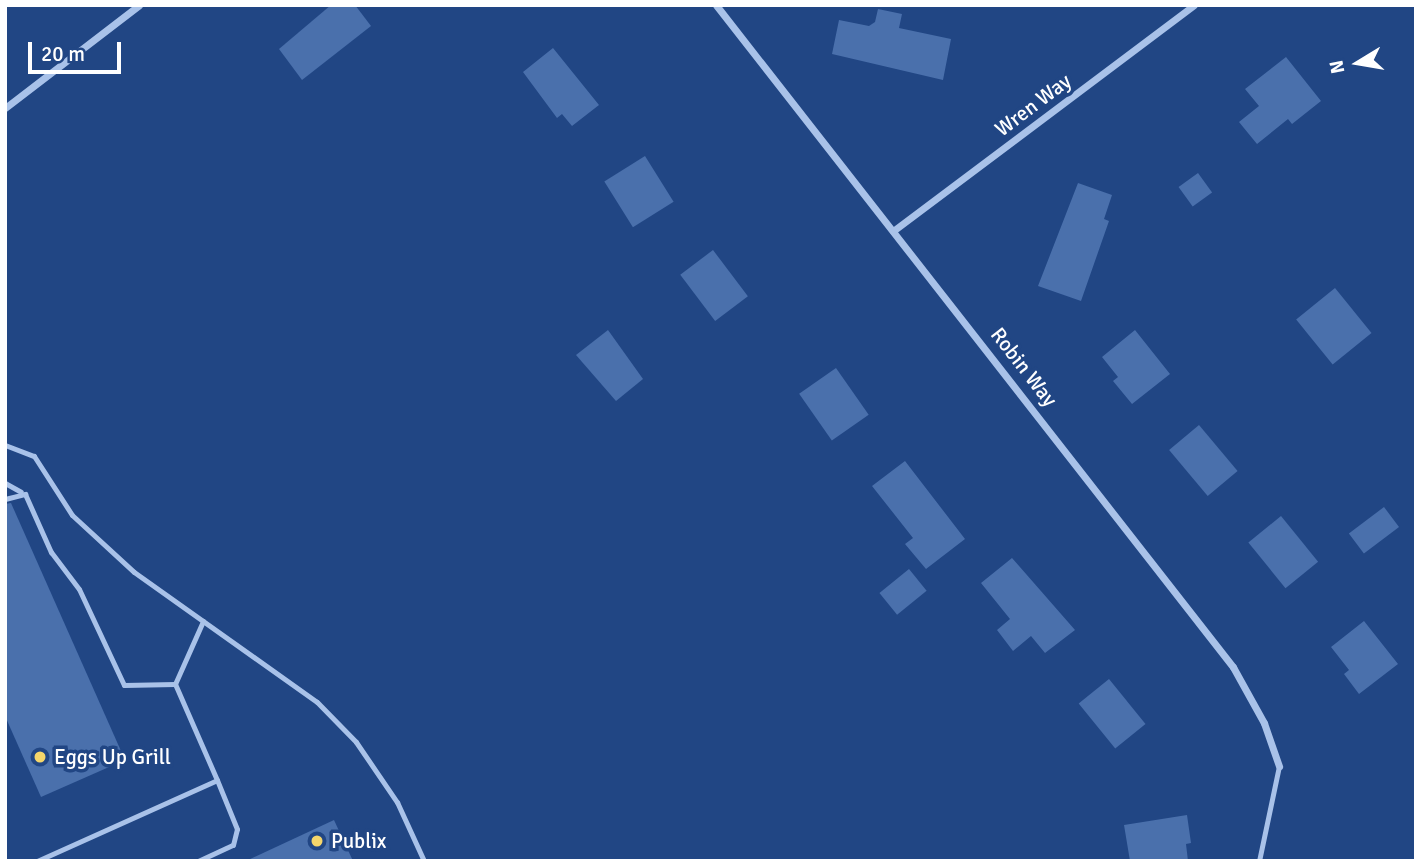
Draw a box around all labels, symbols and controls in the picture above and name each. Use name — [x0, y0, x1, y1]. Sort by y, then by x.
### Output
scale bar — [32, 28, 124, 72]
north arrow — [1323, 28, 1393, 98]
text: 20 m — [41, 41, 85, 67]
text: N — [1324, 58, 1350, 76]
street label: Wren Way — [990, 68, 1076, 142]
street label: Robin Way — [985, 322, 1063, 412]
place label: Eggs Up Grill — [54, 744, 171, 770]
marker: Eggs Up Grill — [32, 749, 48, 765]
place label: Publix — [331, 828, 386, 854]
marker: Publix — [309, 833, 325, 849]

